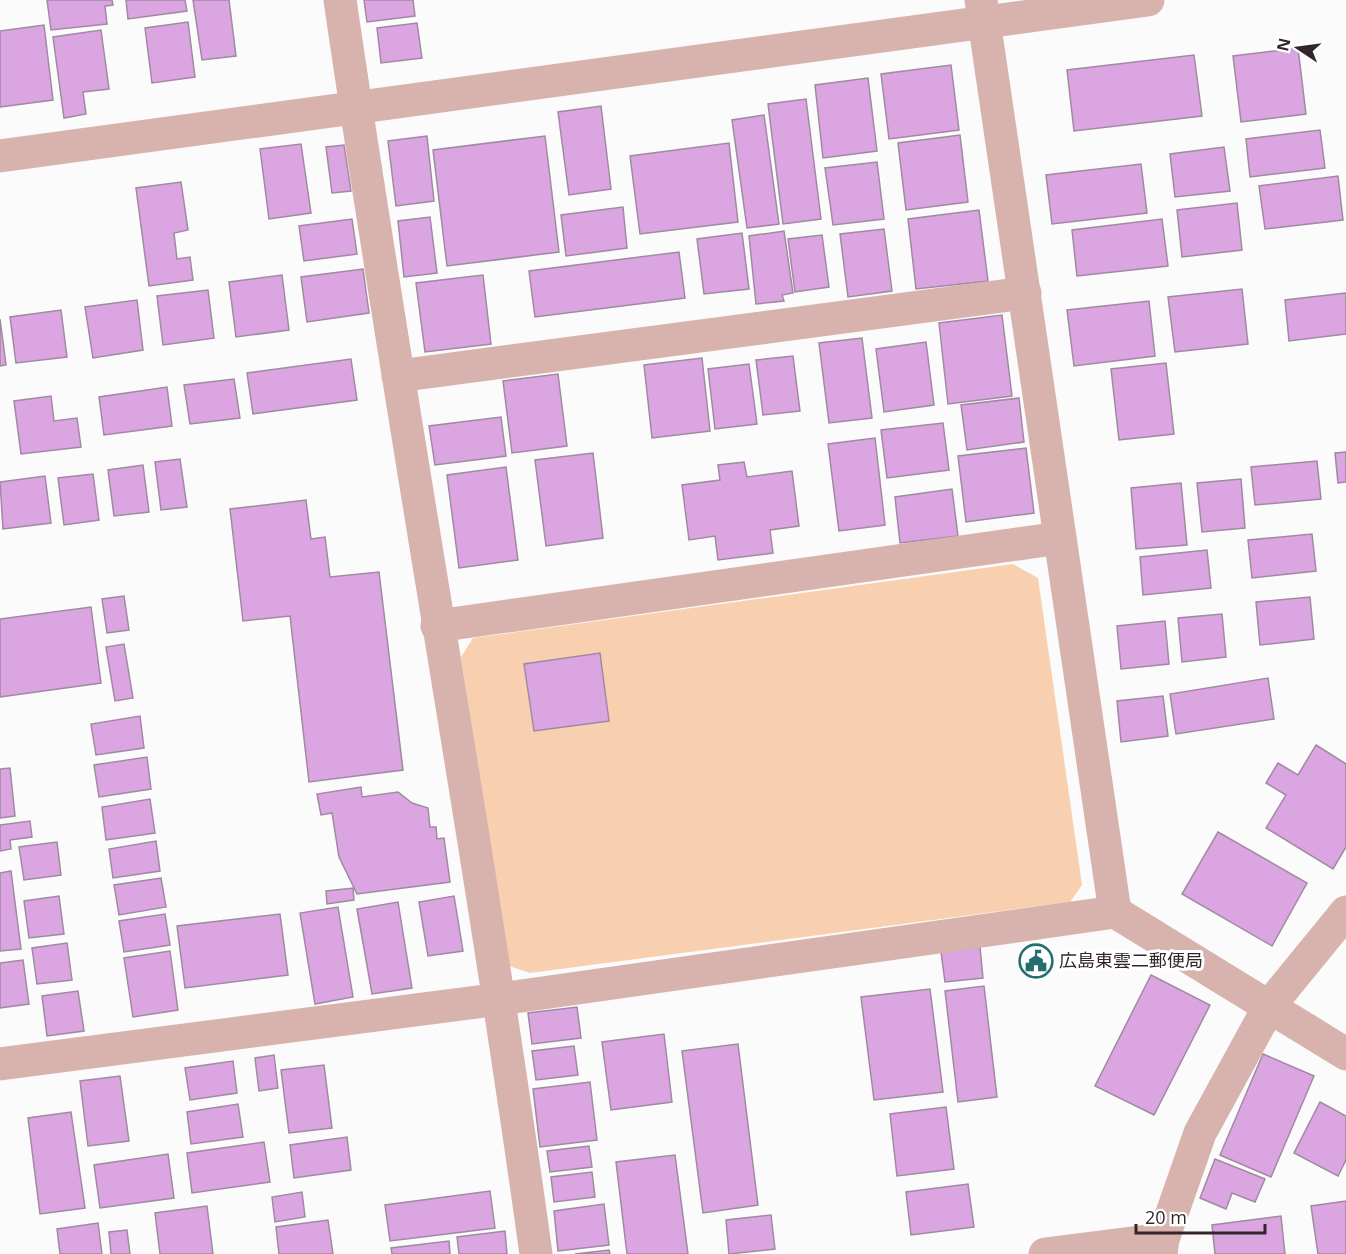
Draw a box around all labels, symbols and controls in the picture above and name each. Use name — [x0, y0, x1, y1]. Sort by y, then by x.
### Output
north arrow — [1268, 18, 1328, 78]
text: N — [1271, 36, 1296, 53]
public building icon: 広島東雲二郵便局 — [1018, 943, 1054, 979]
place label: 広島東雲二郵便局 — [1059, 948, 1203, 972]
scale bar — [1136, 1197, 1265, 1235]
text: 20 m — [1145, 1205, 1187, 1229]

